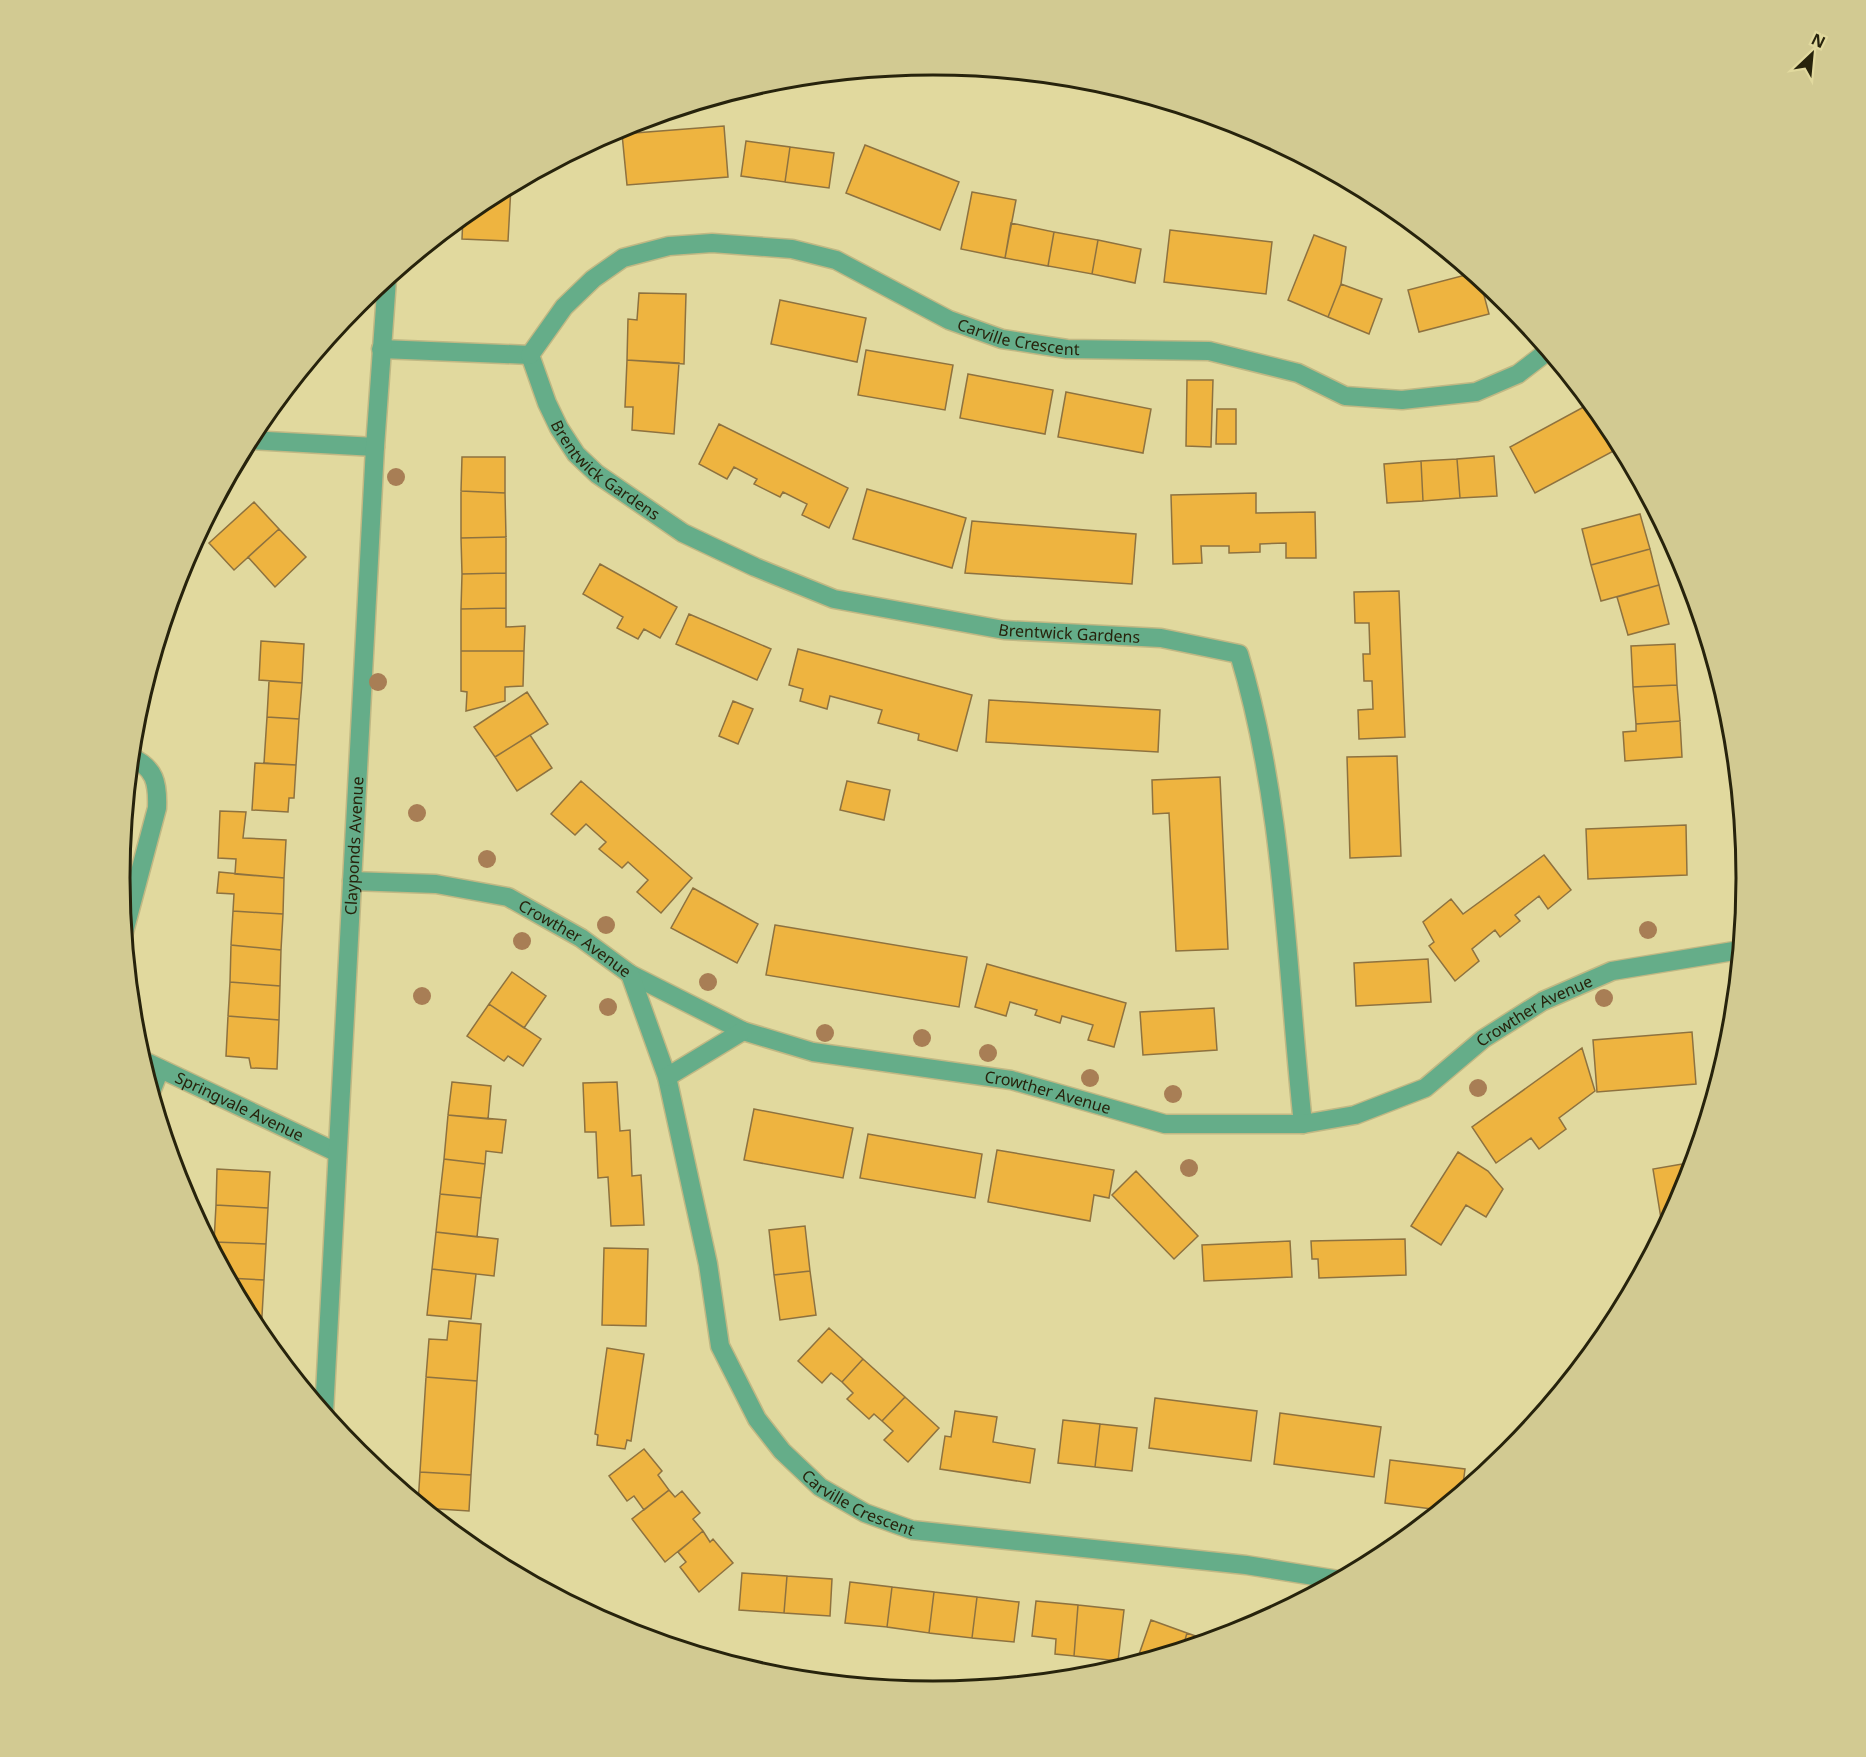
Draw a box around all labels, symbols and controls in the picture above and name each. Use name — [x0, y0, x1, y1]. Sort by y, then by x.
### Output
north arrow — [1782, 24, 1842, 84]
text: N — [1808, 28, 1829, 53]
street label: Carville Crescent — [954, 313, 1080, 360]
street label: Brentwick Gardens — [546, 416, 664, 525]
street label: Brentwick Gardens — [996, 618, 1141, 648]
street label: Clayponds Avenue — [339, 776, 369, 916]
street label: Crowther Avenue — [515, 894, 636, 982]
street label: Crowther Avenue — [1471, 970, 1596, 1051]
street label: Crowther Avenue — [983, 1065, 1114, 1119]
street label: Springvale Avenue — [172, 1066, 307, 1146]
street label: Carville Crescent — [797, 1465, 918, 1541]

